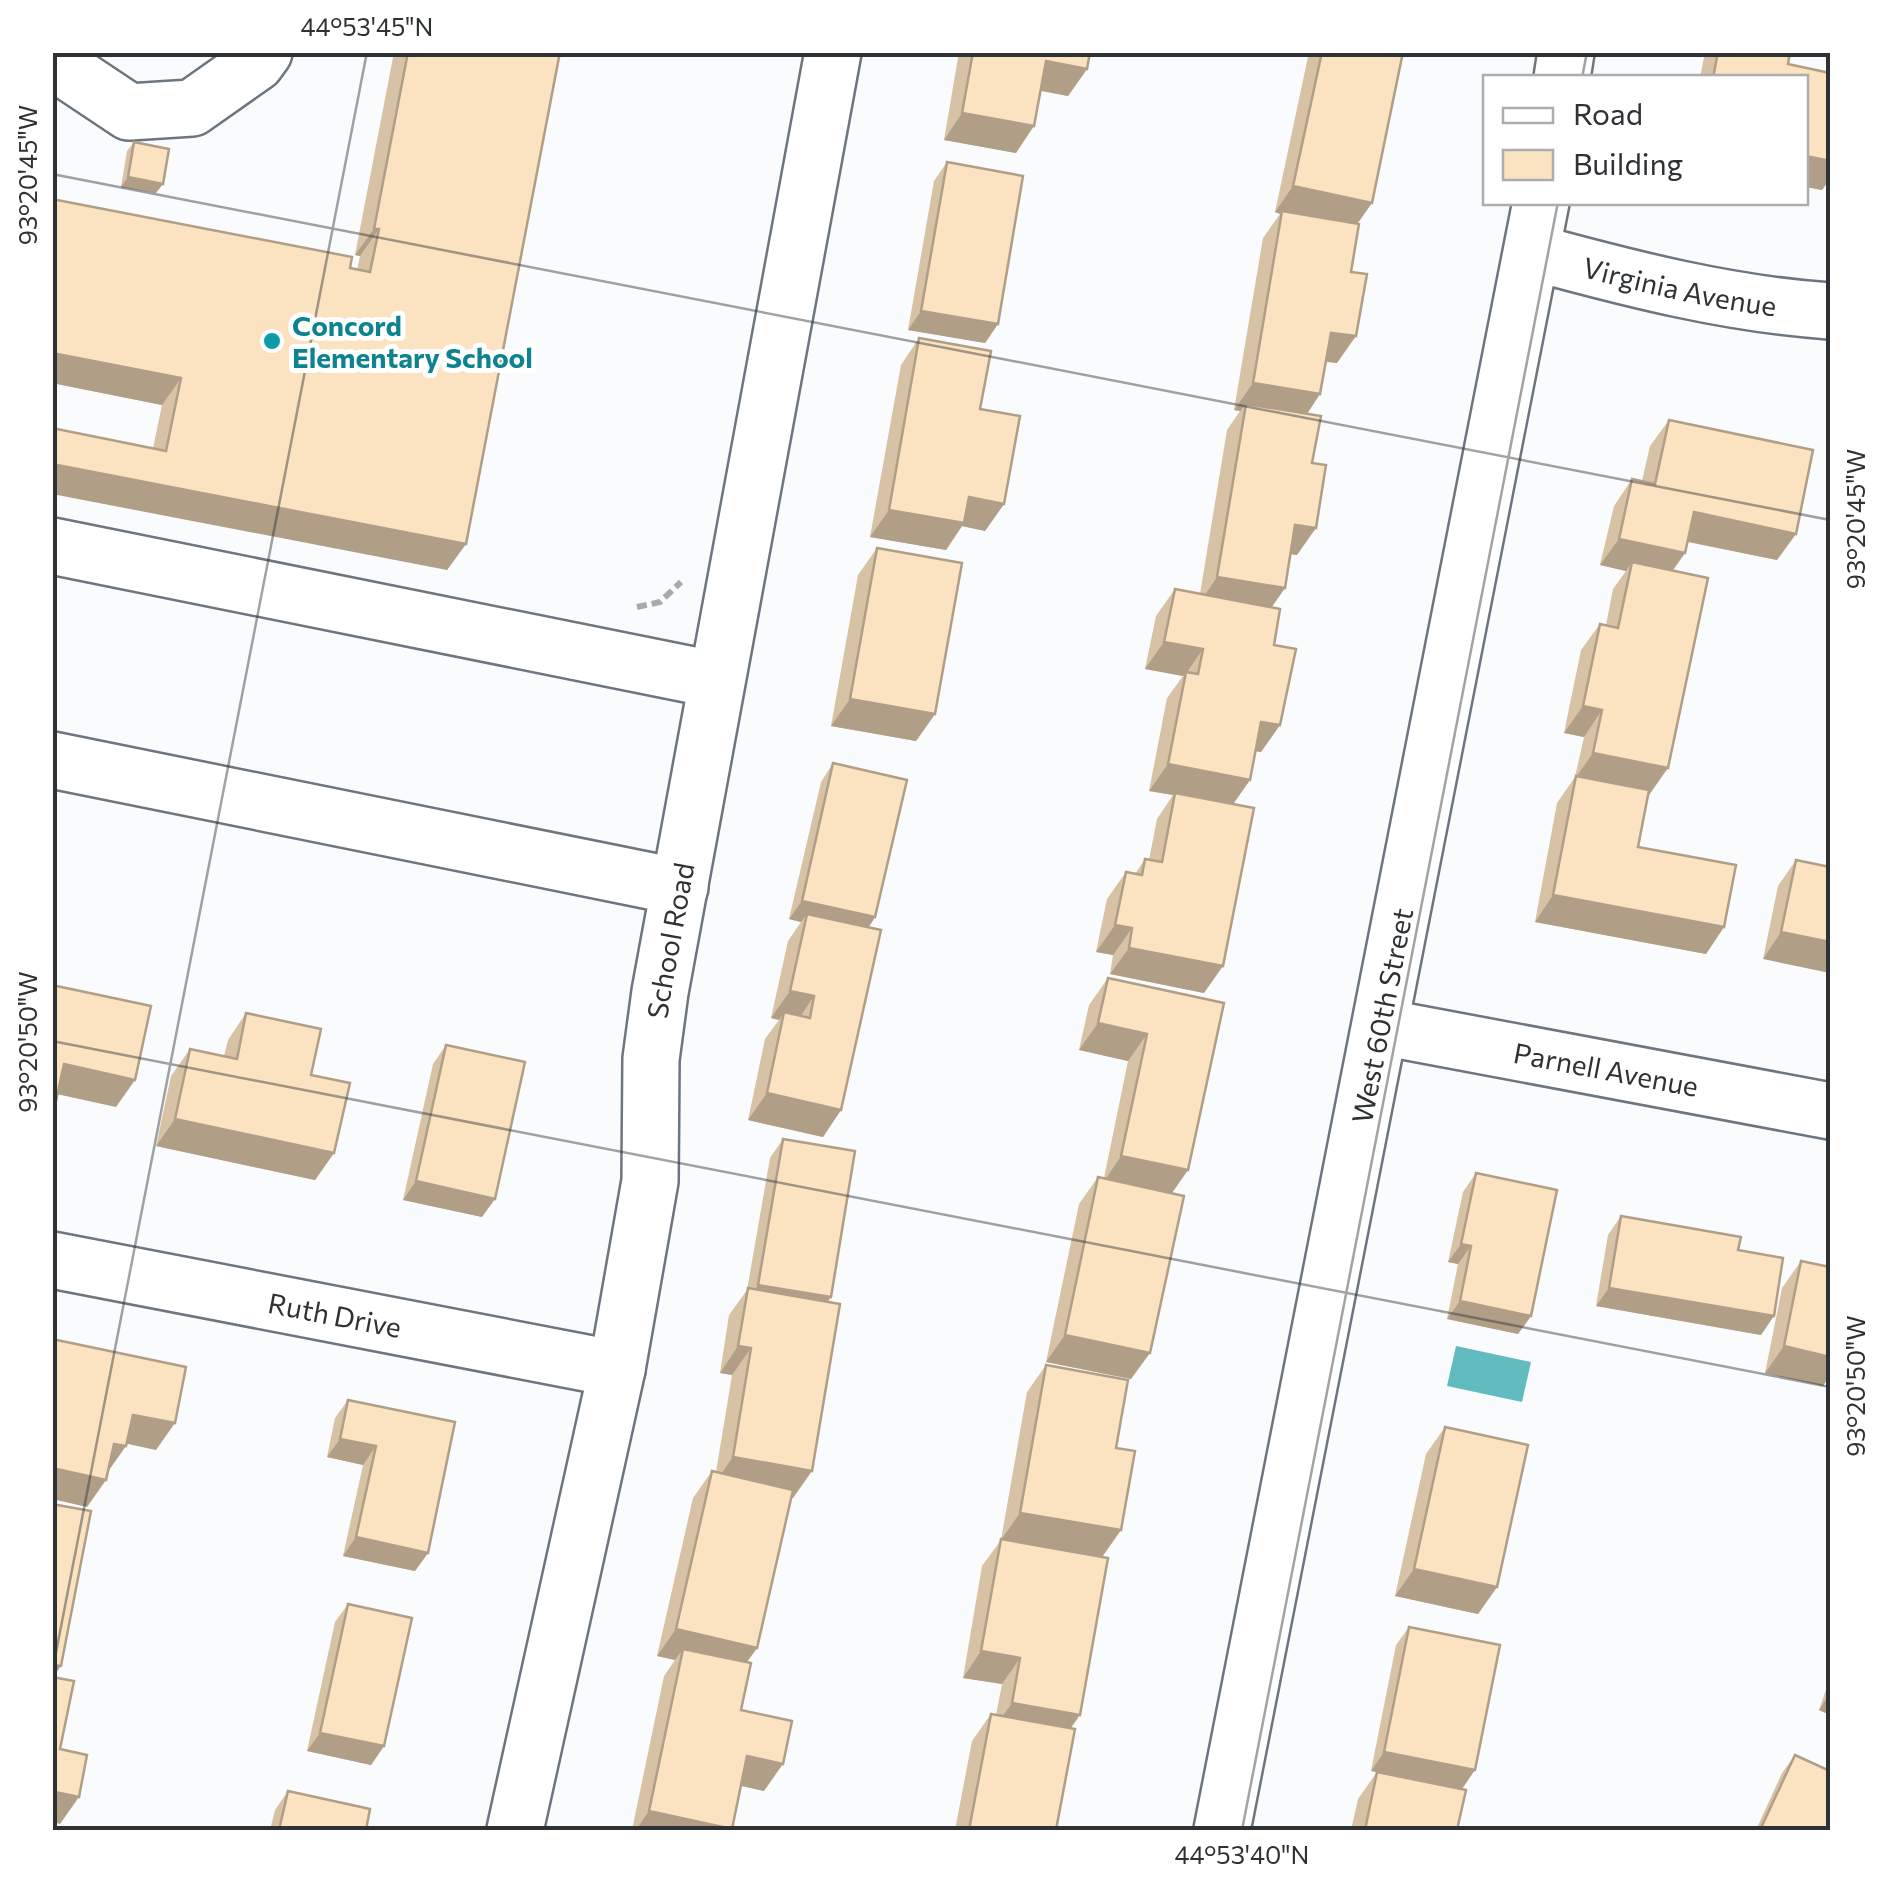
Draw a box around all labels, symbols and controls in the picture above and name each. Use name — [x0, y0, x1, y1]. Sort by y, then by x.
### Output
text: 44°53'45"N — [301, 11, 433, 41]
legend — [1483, 75, 1808, 205]
text: Road — [1573, 94, 1643, 131]
text: 93°20'45"W — [12, 105, 42, 245]
text: Building — [1573, 144, 1683, 181]
street label: Virginia Avenue — [1580, 249, 1779, 323]
place label: Concord Elementary School — [292, 308, 533, 374]
marker: Concord Elementary School — [261, 330, 283, 352]
text: 93°20'45"W — [1840, 449, 1870, 589]
street label: School Road — [640, 860, 700, 1021]
street label: West 60th Street — [1344, 905, 1419, 1126]
text: 93°20'50"W — [12, 971, 42, 1113]
street label: Parnell Avenue — [1511, 1035, 1701, 1103]
street label: Ruth Drive — [265, 1285, 404, 1344]
text: 93°20'50"W — [1840, 1315, 1870, 1457]
text: 44°53'40"N — [1175, 1839, 1309, 1869]

